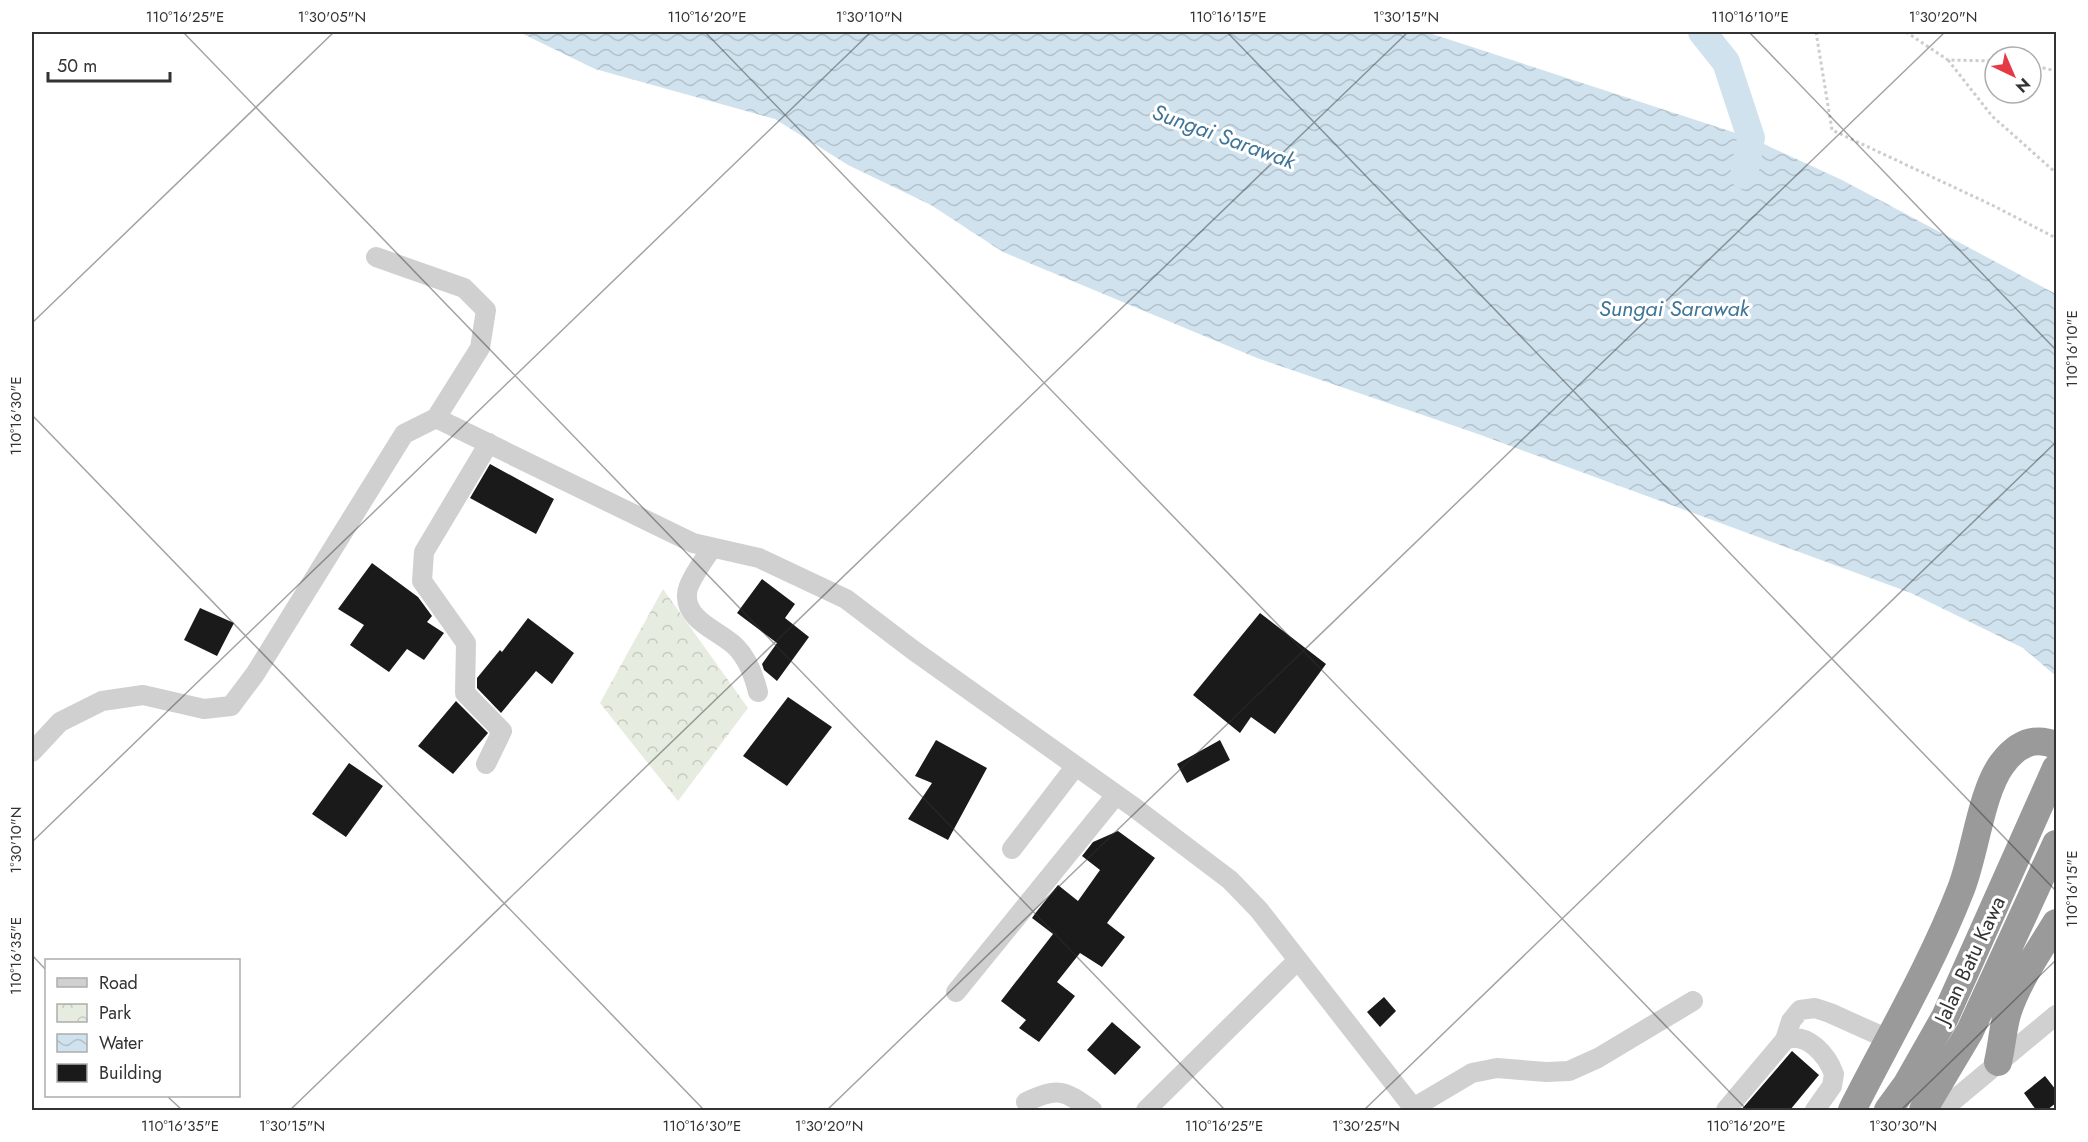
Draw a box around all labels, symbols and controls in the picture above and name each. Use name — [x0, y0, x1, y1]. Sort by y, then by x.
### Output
text: 110°16'25"E — [146, 6, 224, 28]
text: 1°30'05"N — [298, 6, 366, 28]
text: 110°16'20"E — [667, 6, 747, 28]
text: 1°30'10"N — [836, 6, 902, 28]
text: 110°16'15"E — [1190, 6, 1266, 28]
text: 1°30'15"N — [1373, 6, 1439, 28]
text: 110°16'10"E — [1711, 6, 1789, 28]
text: 1°30'20"N — [1909, 6, 1977, 28]
scale bar — [48, 45, 170, 83]
north arrow — [1983, 45, 2043, 105]
text: 50 m — [57, 53, 97, 79]
text: N — [2011, 73, 2036, 98]
water label: Sungai Sarawak — [1148, 95, 1301, 177]
water label: Sungai Sarawak — [1599, 292, 1751, 324]
text: 110°16'10"E — [2061, 310, 2083, 388]
text: 110°16'30"E — [5, 377, 27, 455]
text: 1°30'10"N — [5, 807, 27, 873]
text: 110°16'15"E — [2061, 851, 2083, 927]
street label: Jalan Batu Kawa — [1926, 891, 2013, 1032]
text: 110°16'35"E — [5, 917, 27, 995]
legend — [45, 959, 240, 1097]
text: Road — [99, 970, 138, 996]
text: Park — [99, 1000, 131, 1026]
text: Water — [99, 1030, 144, 1056]
text: Building — [99, 1060, 162, 1086]
text: 110°16'35"E — [141, 1115, 219, 1137]
text: 1°30'15"N — [259, 1115, 325, 1137]
text: 110°16'30"E — [663, 1115, 741, 1137]
text: 1°30'20"N — [795, 1115, 863, 1137]
text: 110°16'25"E — [1185, 1115, 1263, 1137]
text: 1°30'25"N — [1332, 1115, 1400, 1137]
text: 110°16'20"E — [1706, 1115, 1786, 1137]
text: 1°30'30"N — [1869, 1115, 1937, 1137]

